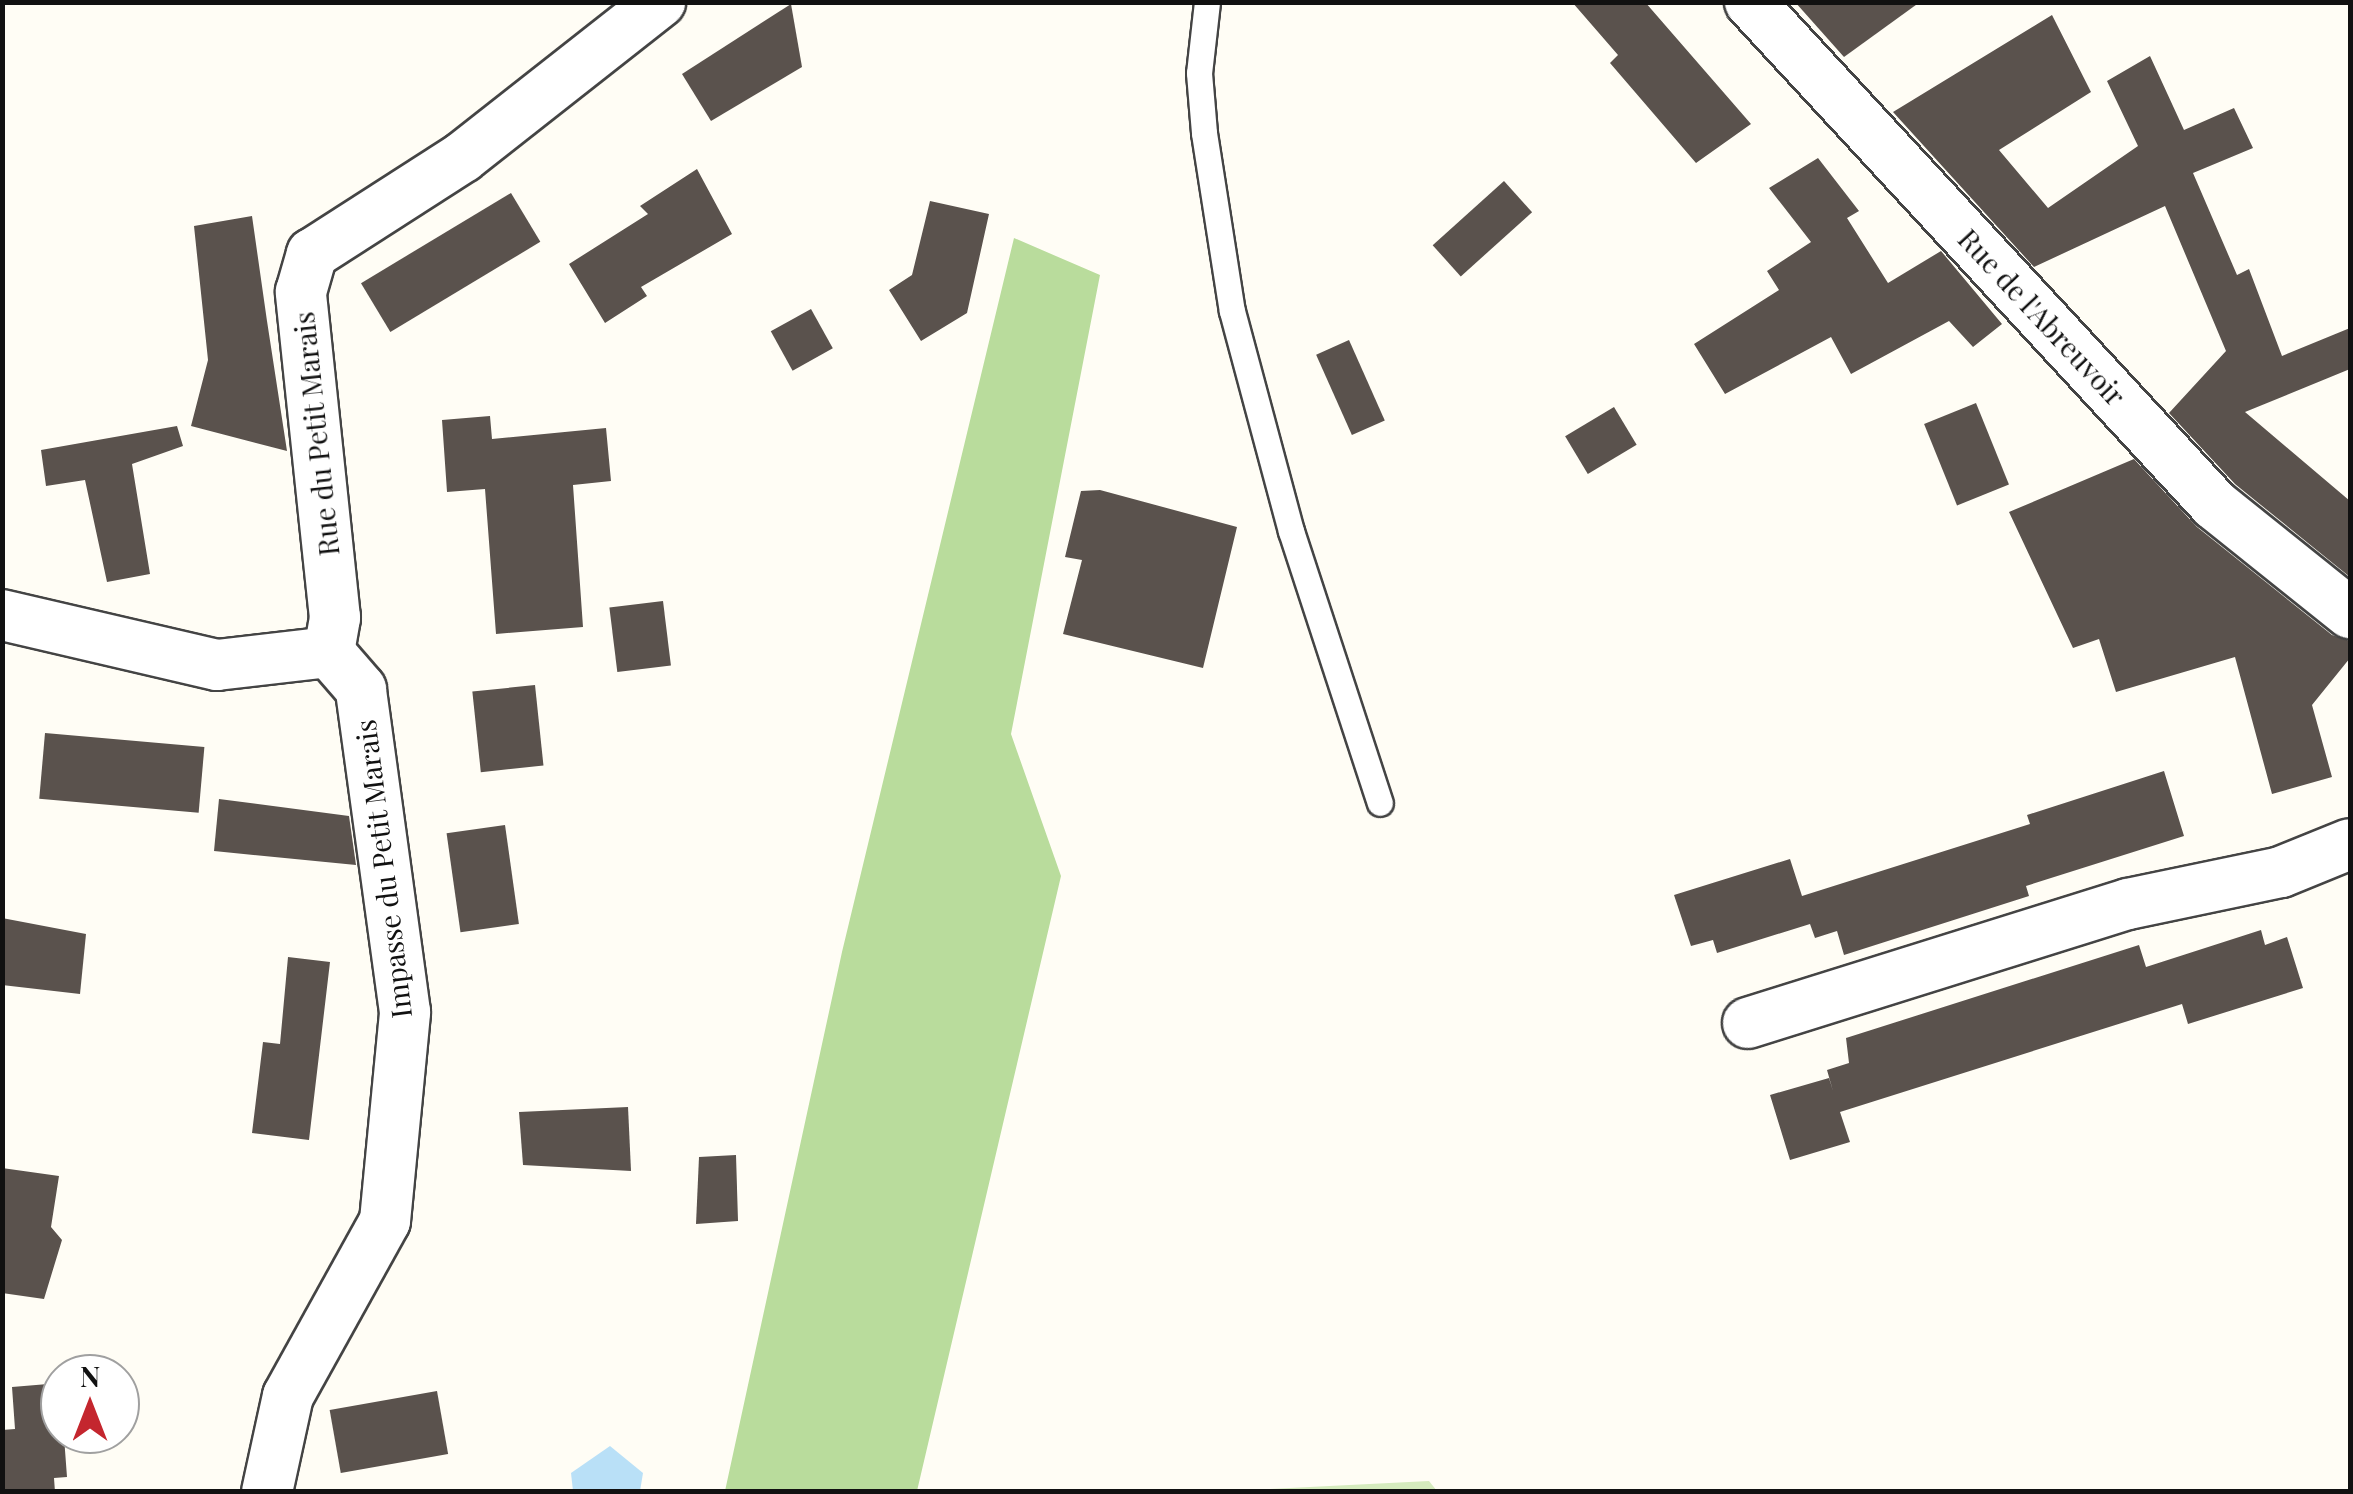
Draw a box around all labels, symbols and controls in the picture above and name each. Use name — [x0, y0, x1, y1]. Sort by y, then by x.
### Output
street label: Rue de l'Abreuvoir — [1951, 221, 2133, 413]
street label: Rue du Petit Marais — [286, 310, 346, 558]
street label: Impasse du Petit Marais — [348, 718, 418, 1020]
north arrow — [40, 1354, 140, 1454]
text: N — [80, 1357, 100, 1394]

